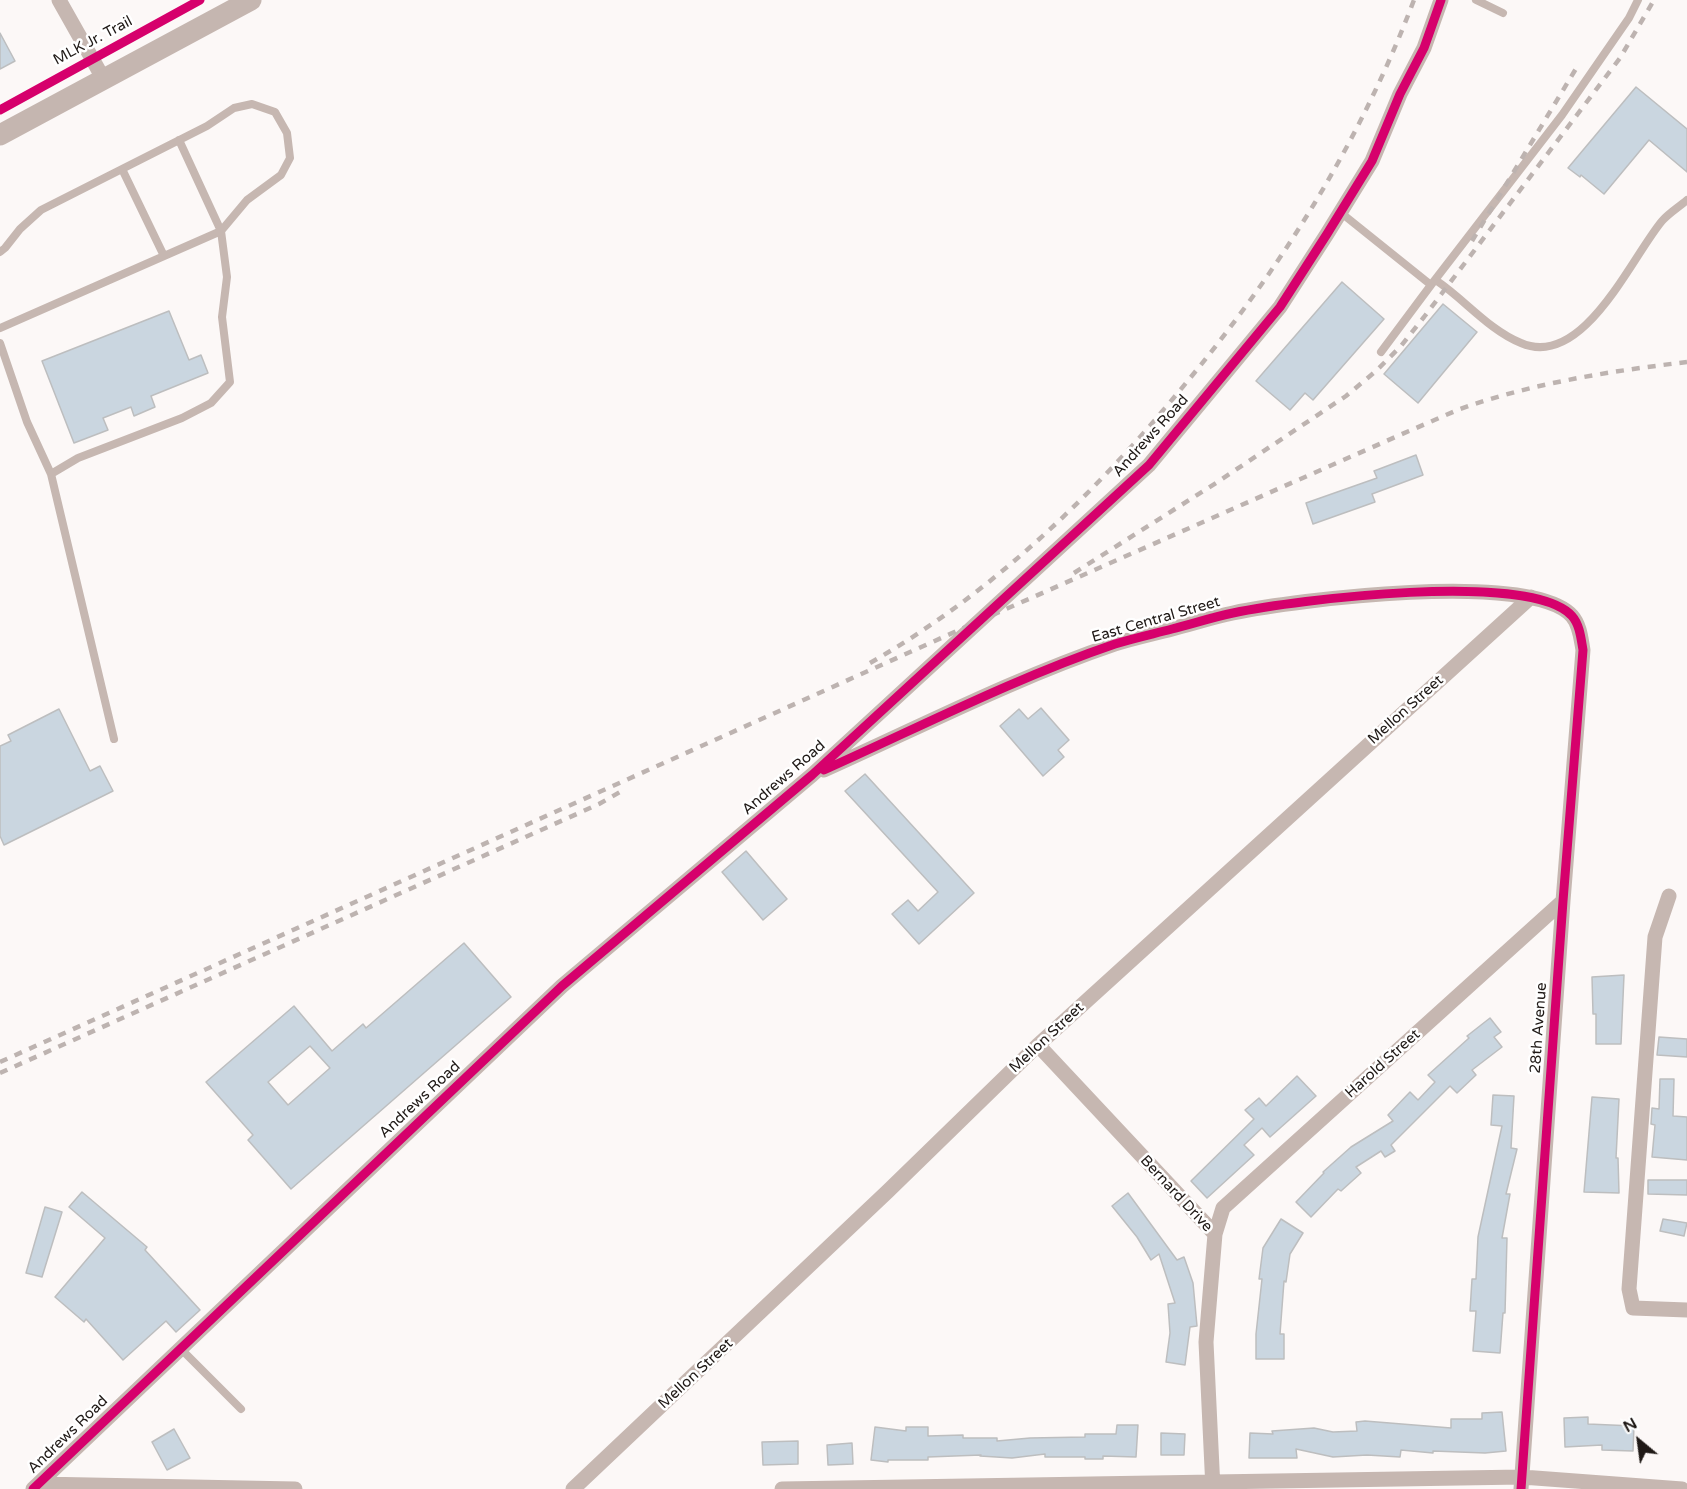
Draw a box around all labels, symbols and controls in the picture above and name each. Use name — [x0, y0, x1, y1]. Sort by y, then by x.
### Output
street label: MLK Jr. Trail — [50, 13, 136, 69]
street label: Andrews Road — [1109, 391, 1193, 481]
street label: East Central Street — [1090, 593, 1222, 647]
street label: Mellon Street — [1365, 671, 1447, 749]
street label: Andrews Road — [739, 737, 829, 819]
street label: 28th Avenue — [1527, 982, 1551, 1074]
street label: Mellon Street — [1006, 999, 1088, 1077]
street label: Harold Street — [1342, 1026, 1424, 1102]
street label: Andrews Road — [376, 1058, 464, 1142]
street label: Bernard Drive — [1136, 1152, 1216, 1236]
street label: Mellon Street — [655, 1335, 737, 1413]
street label: Andrews Road — [24, 1392, 112, 1478]
north arrow — [1609, 1411, 1669, 1471]
text: N — [1620, 1413, 1641, 1437]

